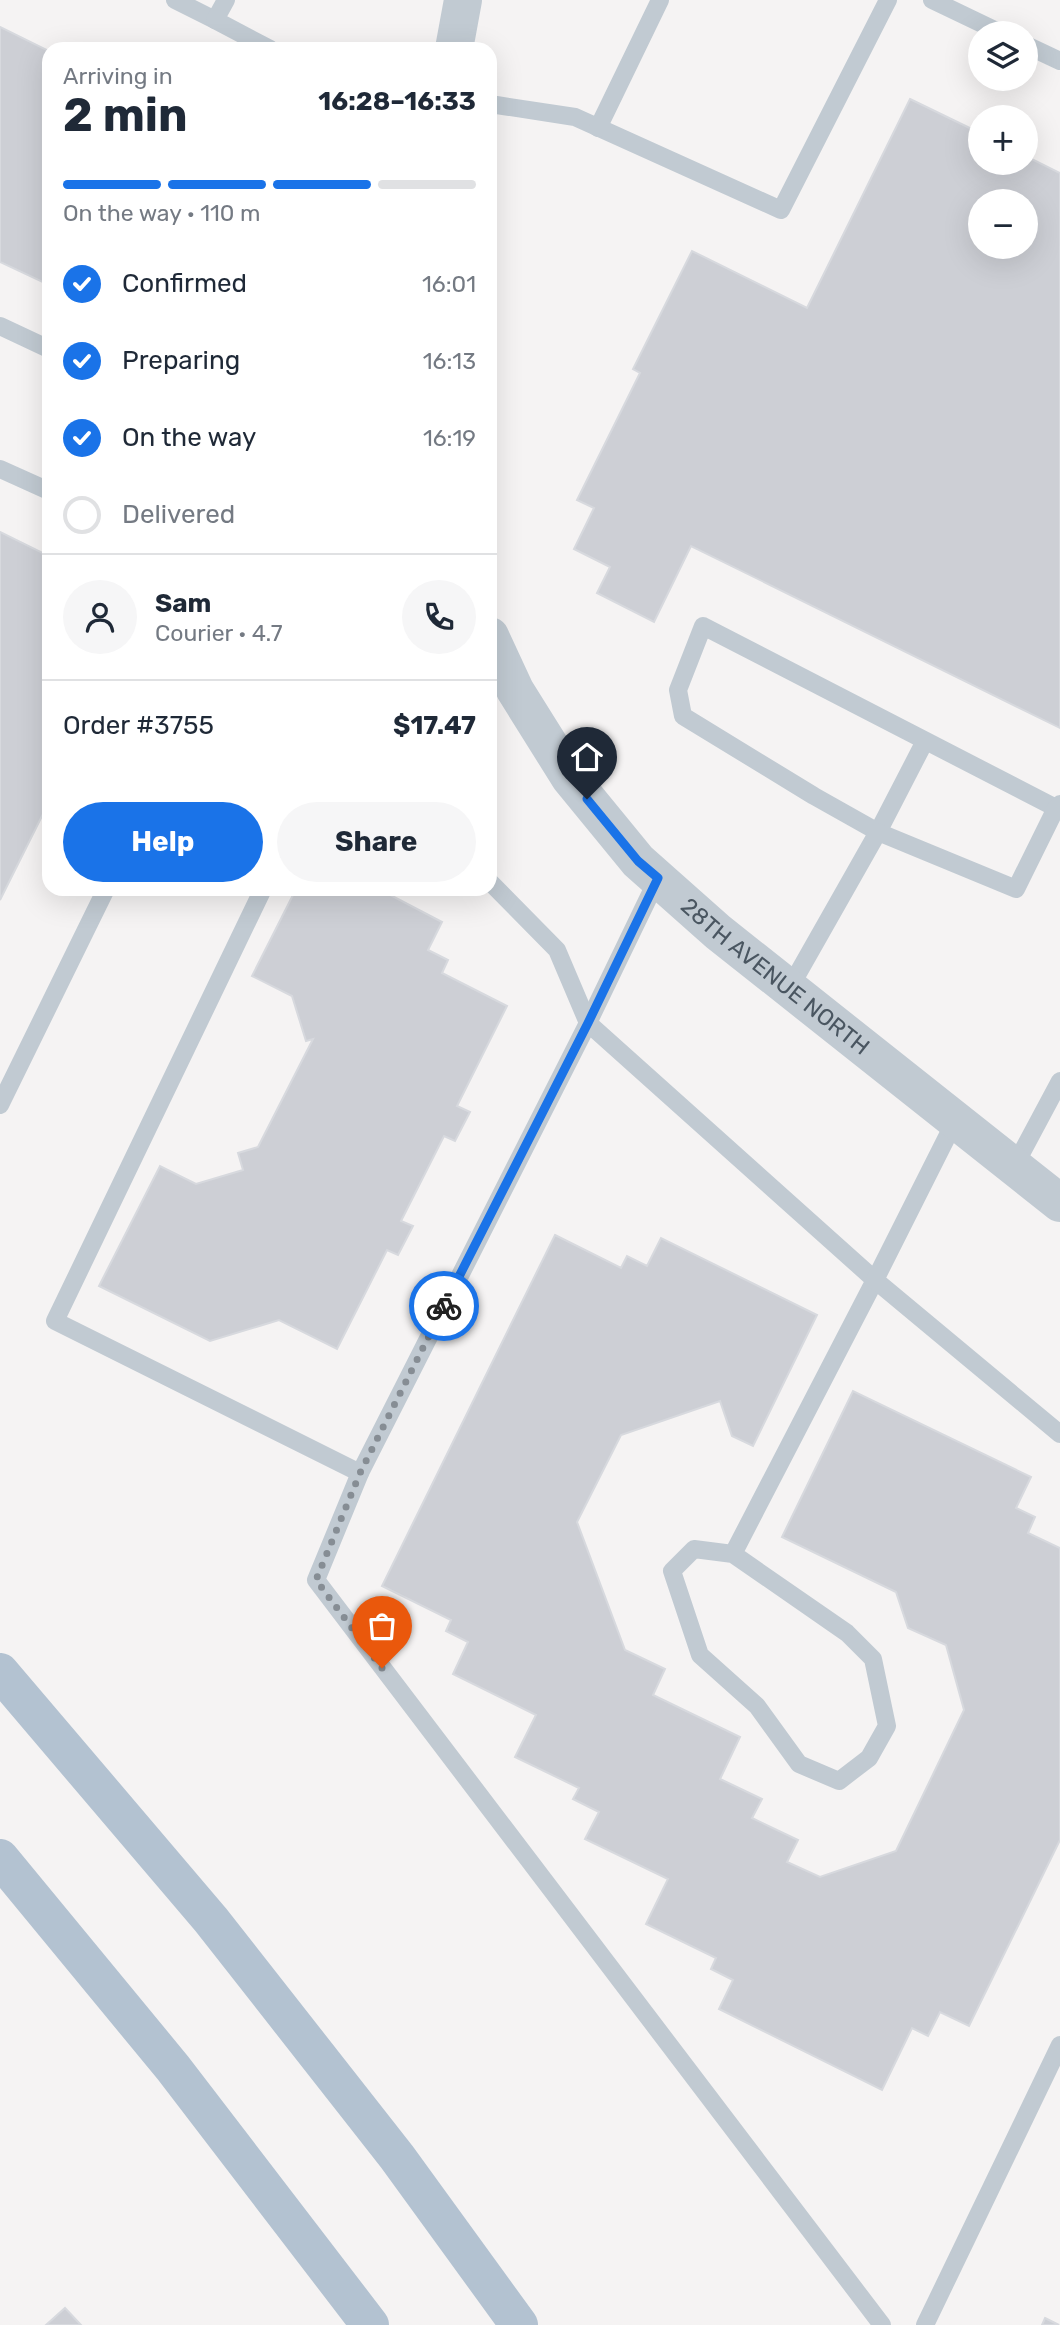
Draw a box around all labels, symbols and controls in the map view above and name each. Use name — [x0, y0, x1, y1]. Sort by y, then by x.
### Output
map controls — [968, 21, 1038, 259]
button: layers — [968, 21, 1038, 91]
text: Arriving in — [63, 62, 173, 90]
text: 16:28–16:33 — [318, 86, 476, 117]
text: 2 min — [63, 88, 188, 143]
button: + — [968, 105, 1038, 175]
button: − — [968, 189, 1038, 259]
text: On the way · 110 m — [63, 199, 261, 227]
icon: check — [63, 265, 101, 303]
text: Confirmed — [122, 268, 247, 299]
text: 16:01 — [422, 270, 476, 298]
icon: check — [63, 342, 101, 380]
text: Preparing — [122, 345, 240, 376]
text: 16:13 — [423, 347, 476, 375]
icon: check — [63, 419, 101, 457]
text: On the way — [122, 422, 256, 453]
text: 16:19 — [423, 424, 476, 452]
text: Delivered — [122, 499, 235, 530]
button: person — [63, 580, 137, 654]
button: phone — [402, 580, 476, 654]
text: Sam — [155, 588, 211, 619]
text: Courier · 4.7 — [155, 619, 282, 647]
text: Order #3755 — [63, 710, 214, 741]
text: $17.47 — [393, 710, 476, 741]
pin — [557, 727, 617, 799]
icon: home — [568, 738, 606, 776]
button: Help — [63, 802, 263, 882]
button: Share — [277, 802, 476, 882]
street label: 28TH AVENUE NORTH — [675, 892, 875, 1061]
courier — [409, 1271, 479, 1341]
icon: bike — [425, 1287, 463, 1325]
pin — [352, 1596, 412, 1668]
icon: bag — [363, 1607, 401, 1645]

